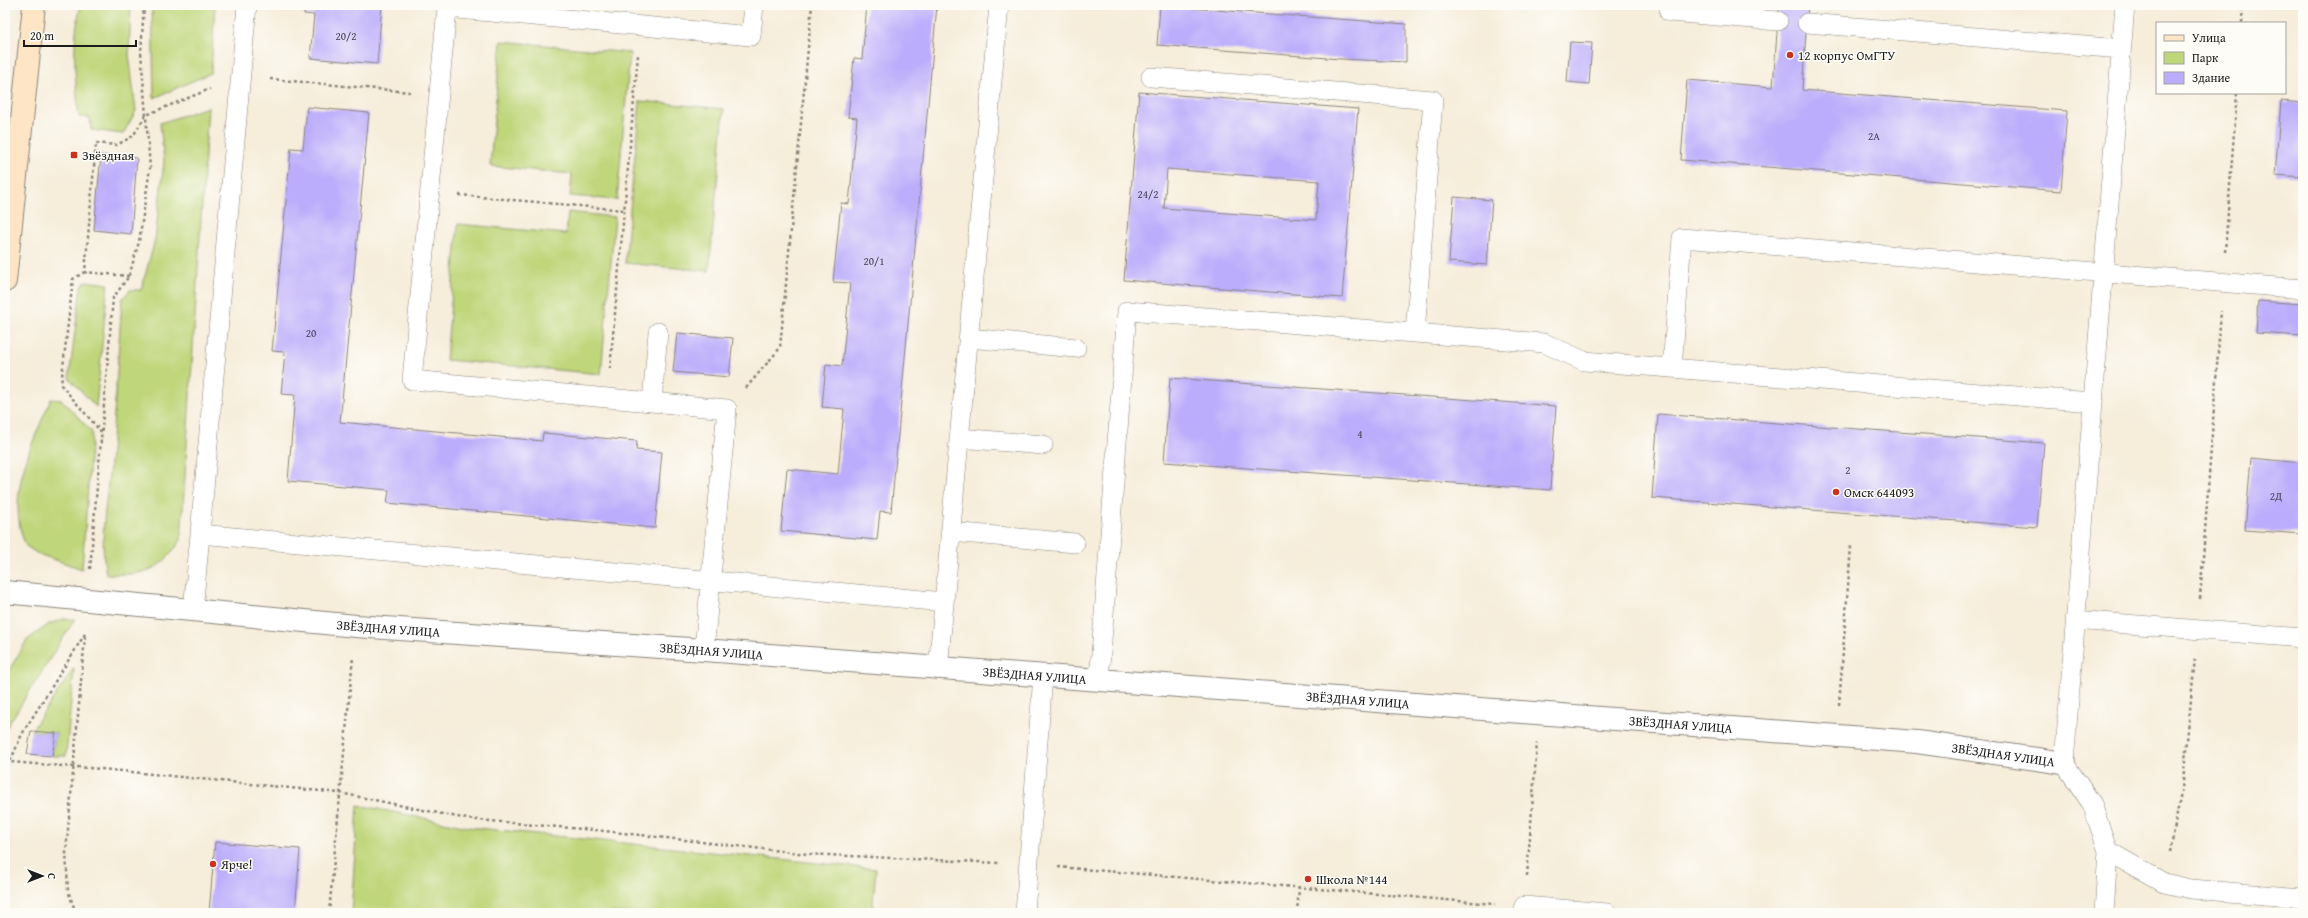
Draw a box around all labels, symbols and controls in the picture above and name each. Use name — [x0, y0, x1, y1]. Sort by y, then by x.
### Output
scale bar — [24, 22, 136, 48]
legend — [2156, 22, 2286, 94]
text: 20 m — [30, 27, 54, 44]
house number: 20/2 — [335, 28, 357, 44]
text: Улица — [2192, 29, 2226, 46]
place label: 12 корпус ОмГТУ — [1798, 46, 1895, 65]
text: Парк — [2192, 49, 2219, 66]
marker: 12 корпус ОмГТУ — [1785, 50, 1795, 60]
text: Здание — [2192, 69, 2231, 86]
house number: 2А — [1868, 128, 1880, 144]
place label: Звёздная — [82, 146, 135, 165]
marker: Звёздная — [69, 150, 79, 160]
house number: 24/2 — [1137, 186, 1159, 202]
house number: 20/1 — [863, 253, 885, 269]
house number: 20 — [306, 325, 316, 341]
house number: 4 — [1357, 426, 1363, 442]
house number: 2 — [1845, 462, 1851, 478]
place label: Омск 644093 — [1844, 483, 1914, 502]
marker: Омск 644093 — [1831, 487, 1841, 497]
house number: 2Д — [2270, 488, 2282, 504]
street label: ЗВЁЗДНАЯ УЛИЦА — [336, 615, 441, 641]
street label: ЗВЁЗДНАЯ УЛИЦА — [659, 637, 764, 664]
street label: ЗВЁЗДНАЯ УЛИЦА — [982, 662, 1087, 688]
street label: ЗВЁЗДНАЯ УЛИЦА — [1305, 686, 1410, 713]
street label: ЗВЁЗДНАЯ УЛИЦА — [1628, 711, 1733, 737]
street label: ЗВЁЗДНАЯ УЛИЦА — [1950, 738, 2056, 771]
place label: Ярче! — [220, 855, 252, 874]
north arrow — [22, 856, 62, 896]
marker: Ярче! — [208, 859, 218, 869]
place label: Школа №144 — [1316, 870, 1388, 889]
text: С — [44, 873, 60, 879]
marker: Школа №144 — [1303, 874, 1313, 884]

